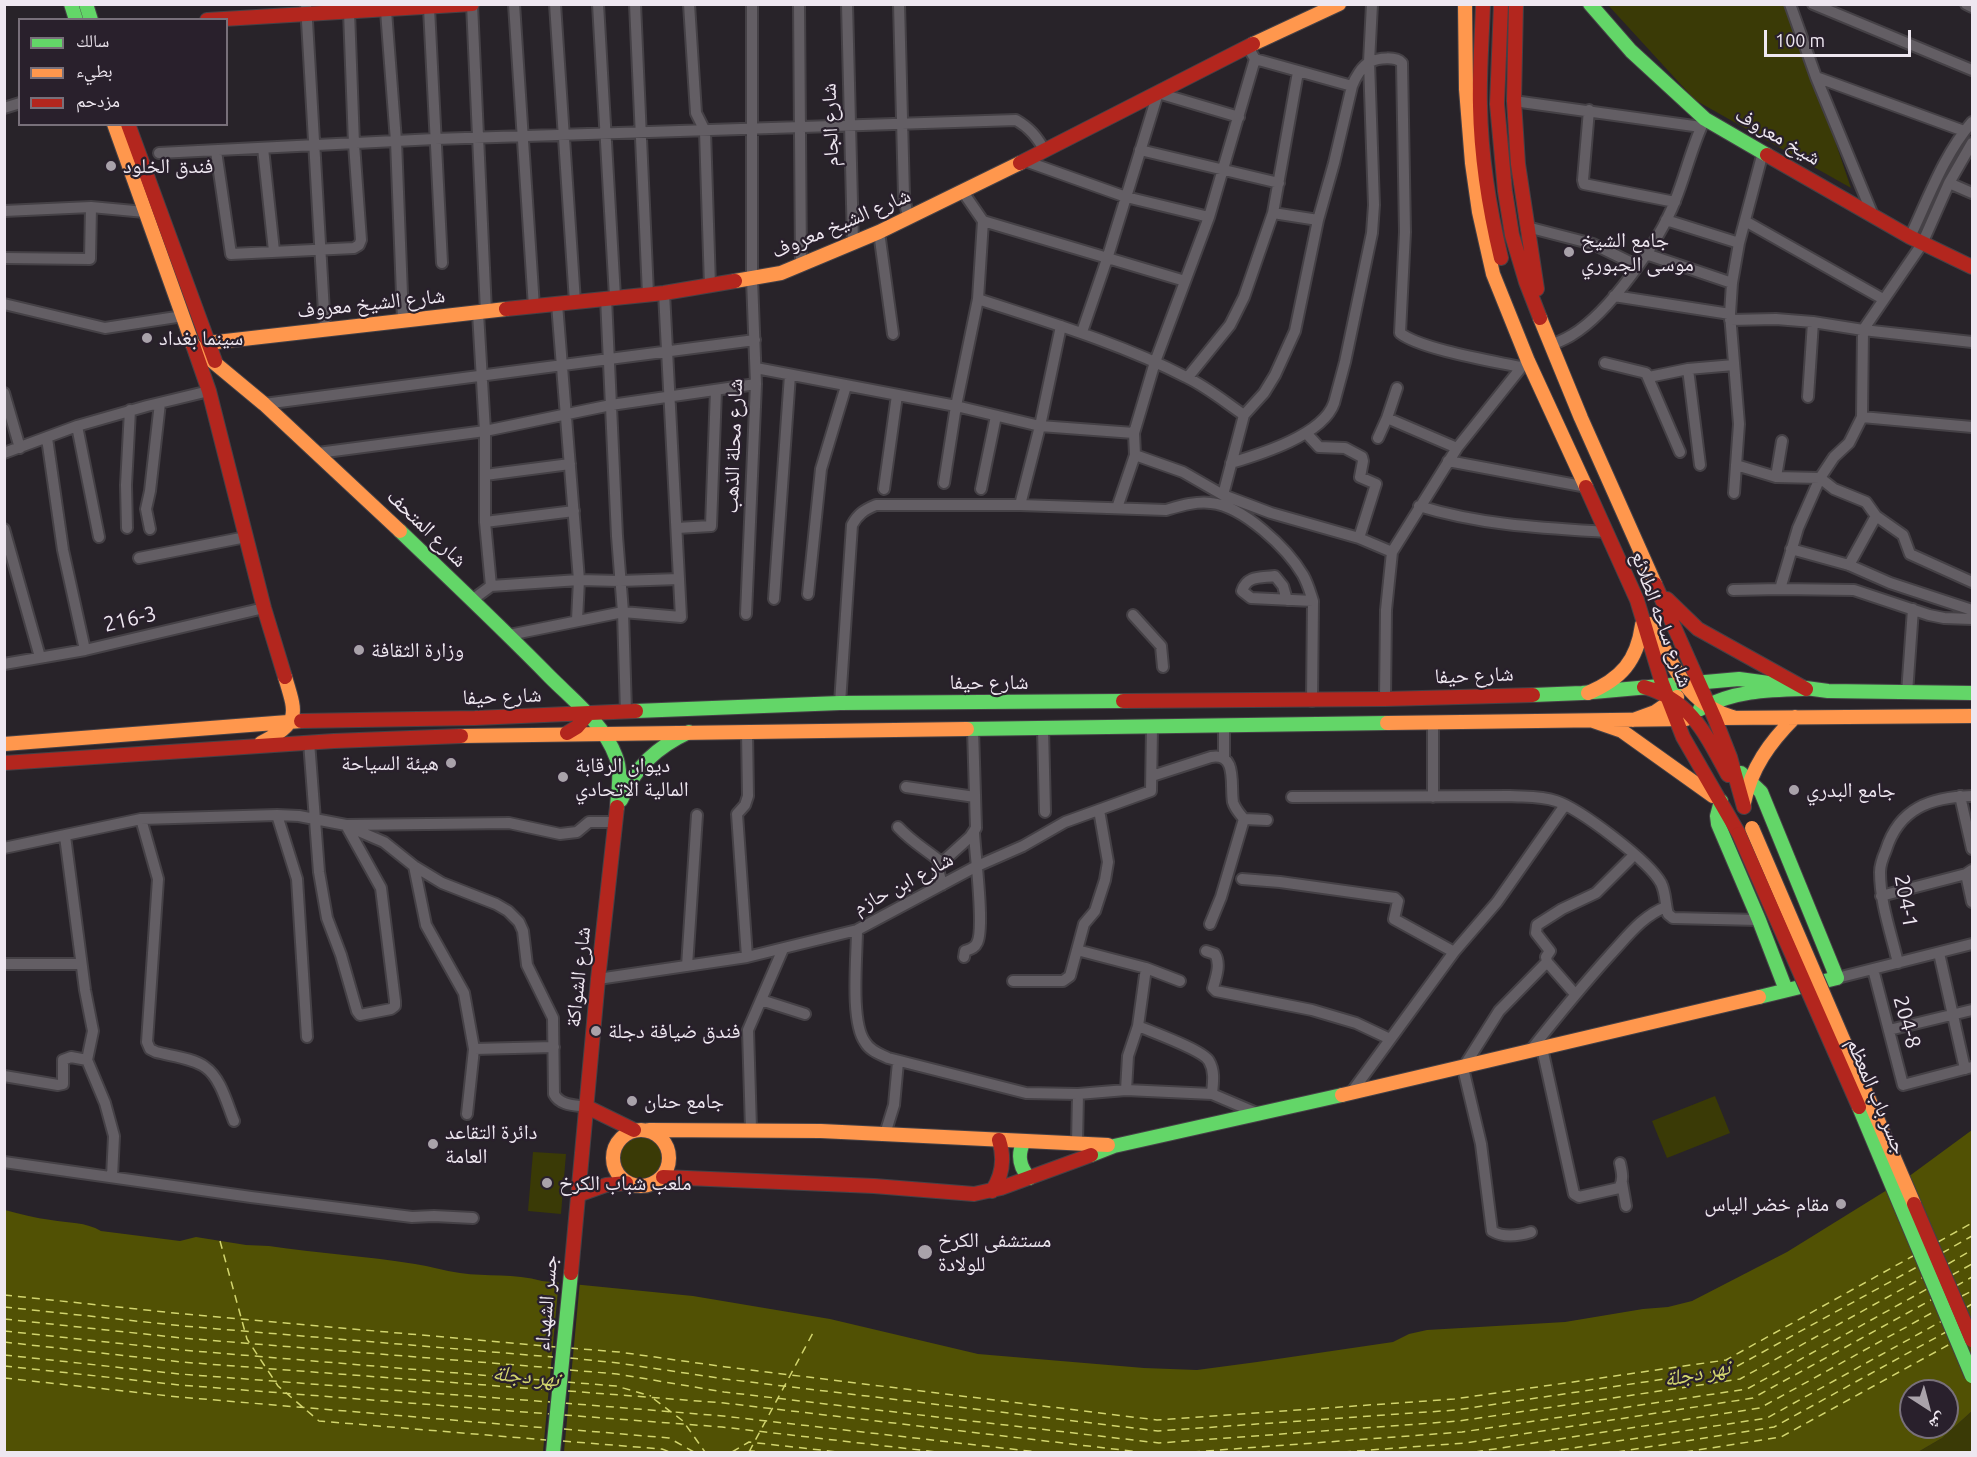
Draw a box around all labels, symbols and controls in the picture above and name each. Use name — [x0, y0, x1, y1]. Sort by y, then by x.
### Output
legend — [18, 18, 228, 126]
scale bar — [1767, 18, 1914, 56]
text: سالك — [76, 30, 109, 50]
text: 100 m — [1775, 30, 1825, 50]
text: بطيء — [76, 60, 113, 80]
street label: شارع الجام — [816, 83, 844, 167]
text: مزدحم — [76, 90, 120, 110]
street label: شیخ معروف — [1731, 101, 1825, 171]
place label: فندق الخلود — [123, 153, 213, 179]
marker: فندق الخلود — [104, 159, 118, 173]
street label: شارع الشيخ معروف — [768, 182, 914, 264]
place label: جامع الشيخ موسى الجبوري — [1581, 227, 1694, 277]
marker: جامع الشيخ موسى الجبوري — [1562, 245, 1576, 259]
street label: شارع الشيخ معروف — [296, 283, 446, 323]
place label: سينما بغداد — [159, 325, 243, 351]
marker: سينما بغداد — [140, 331, 154, 345]
street label: شارع محلة الذهب — [718, 378, 748, 514]
street label: شارع المتحف — [382, 484, 472, 572]
street label: شارع ساحه الطلائع — [1626, 548, 1698, 690]
street label: 216-3 — [101, 601, 159, 637]
place label: وزارة الثقافة — [371, 637, 464, 663]
marker: وزارة الثقافة — [352, 643, 366, 657]
street label: شارع حيفا — [1434, 661, 1514, 689]
street label: شارع حيفا — [949, 669, 1029, 695]
street label: شارع حيفا — [462, 682, 542, 710]
place label: هيئة السياحة — [341, 750, 439, 776]
place label: ديوان الرقابة المالية الاتحادي — [575, 752, 689, 802]
marker: هيئة السياحة — [444, 756, 458, 770]
marker: ديوان الرقابة المالية الاتحادي — [556, 770, 570, 784]
place label: جامع البدري — [1806, 777, 1896, 803]
marker: جامع البدري — [1787, 783, 1801, 797]
street label: شارع ابن حازم — [849, 846, 957, 920]
street label: 204-1 — [1889, 872, 1923, 930]
street label: شارع الشواكة — [560, 925, 596, 1029]
street label: 204-8 — [1888, 993, 1926, 1051]
place label: فندق ضيافة دجلة — [608, 1018, 740, 1044]
marker: فندق ضيافة دجلة — [589, 1024, 603, 1038]
street label: جسر باب المعظم — [1841, 1034, 1913, 1158]
place label: جامع حنان — [644, 1088, 724, 1114]
marker: جامع حنان — [625, 1094, 639, 1108]
place label: دائرة التقاعد العامة — [445, 1119, 537, 1169]
marker: دائرة التقاعد العامة — [426, 1137, 440, 1151]
place label: ملعب شباب الكرخ — [559, 1170, 692, 1196]
marker: ملعب شباب الكرخ — [540, 1176, 554, 1190]
place label: مقام خضر الياس — [1704, 1191, 1829, 1217]
marker: مقام خضر الياس — [1834, 1197, 1848, 1211]
place label: مستشفى الكرخ للولادة — [938, 1227, 1051, 1277]
marker: مستشفى الكرخ للولادة — [916, 1243, 934, 1261]
street label: جسر الشهداء — [529, 1254, 563, 1352]
water label: نهر دجلة — [1662, 1354, 1732, 1392]
water label: نهر دجلة — [491, 1359, 561, 1393]
north arrow — [1899, 1379, 1959, 1439]
text: ش — [1926, 1410, 1951, 1434]

